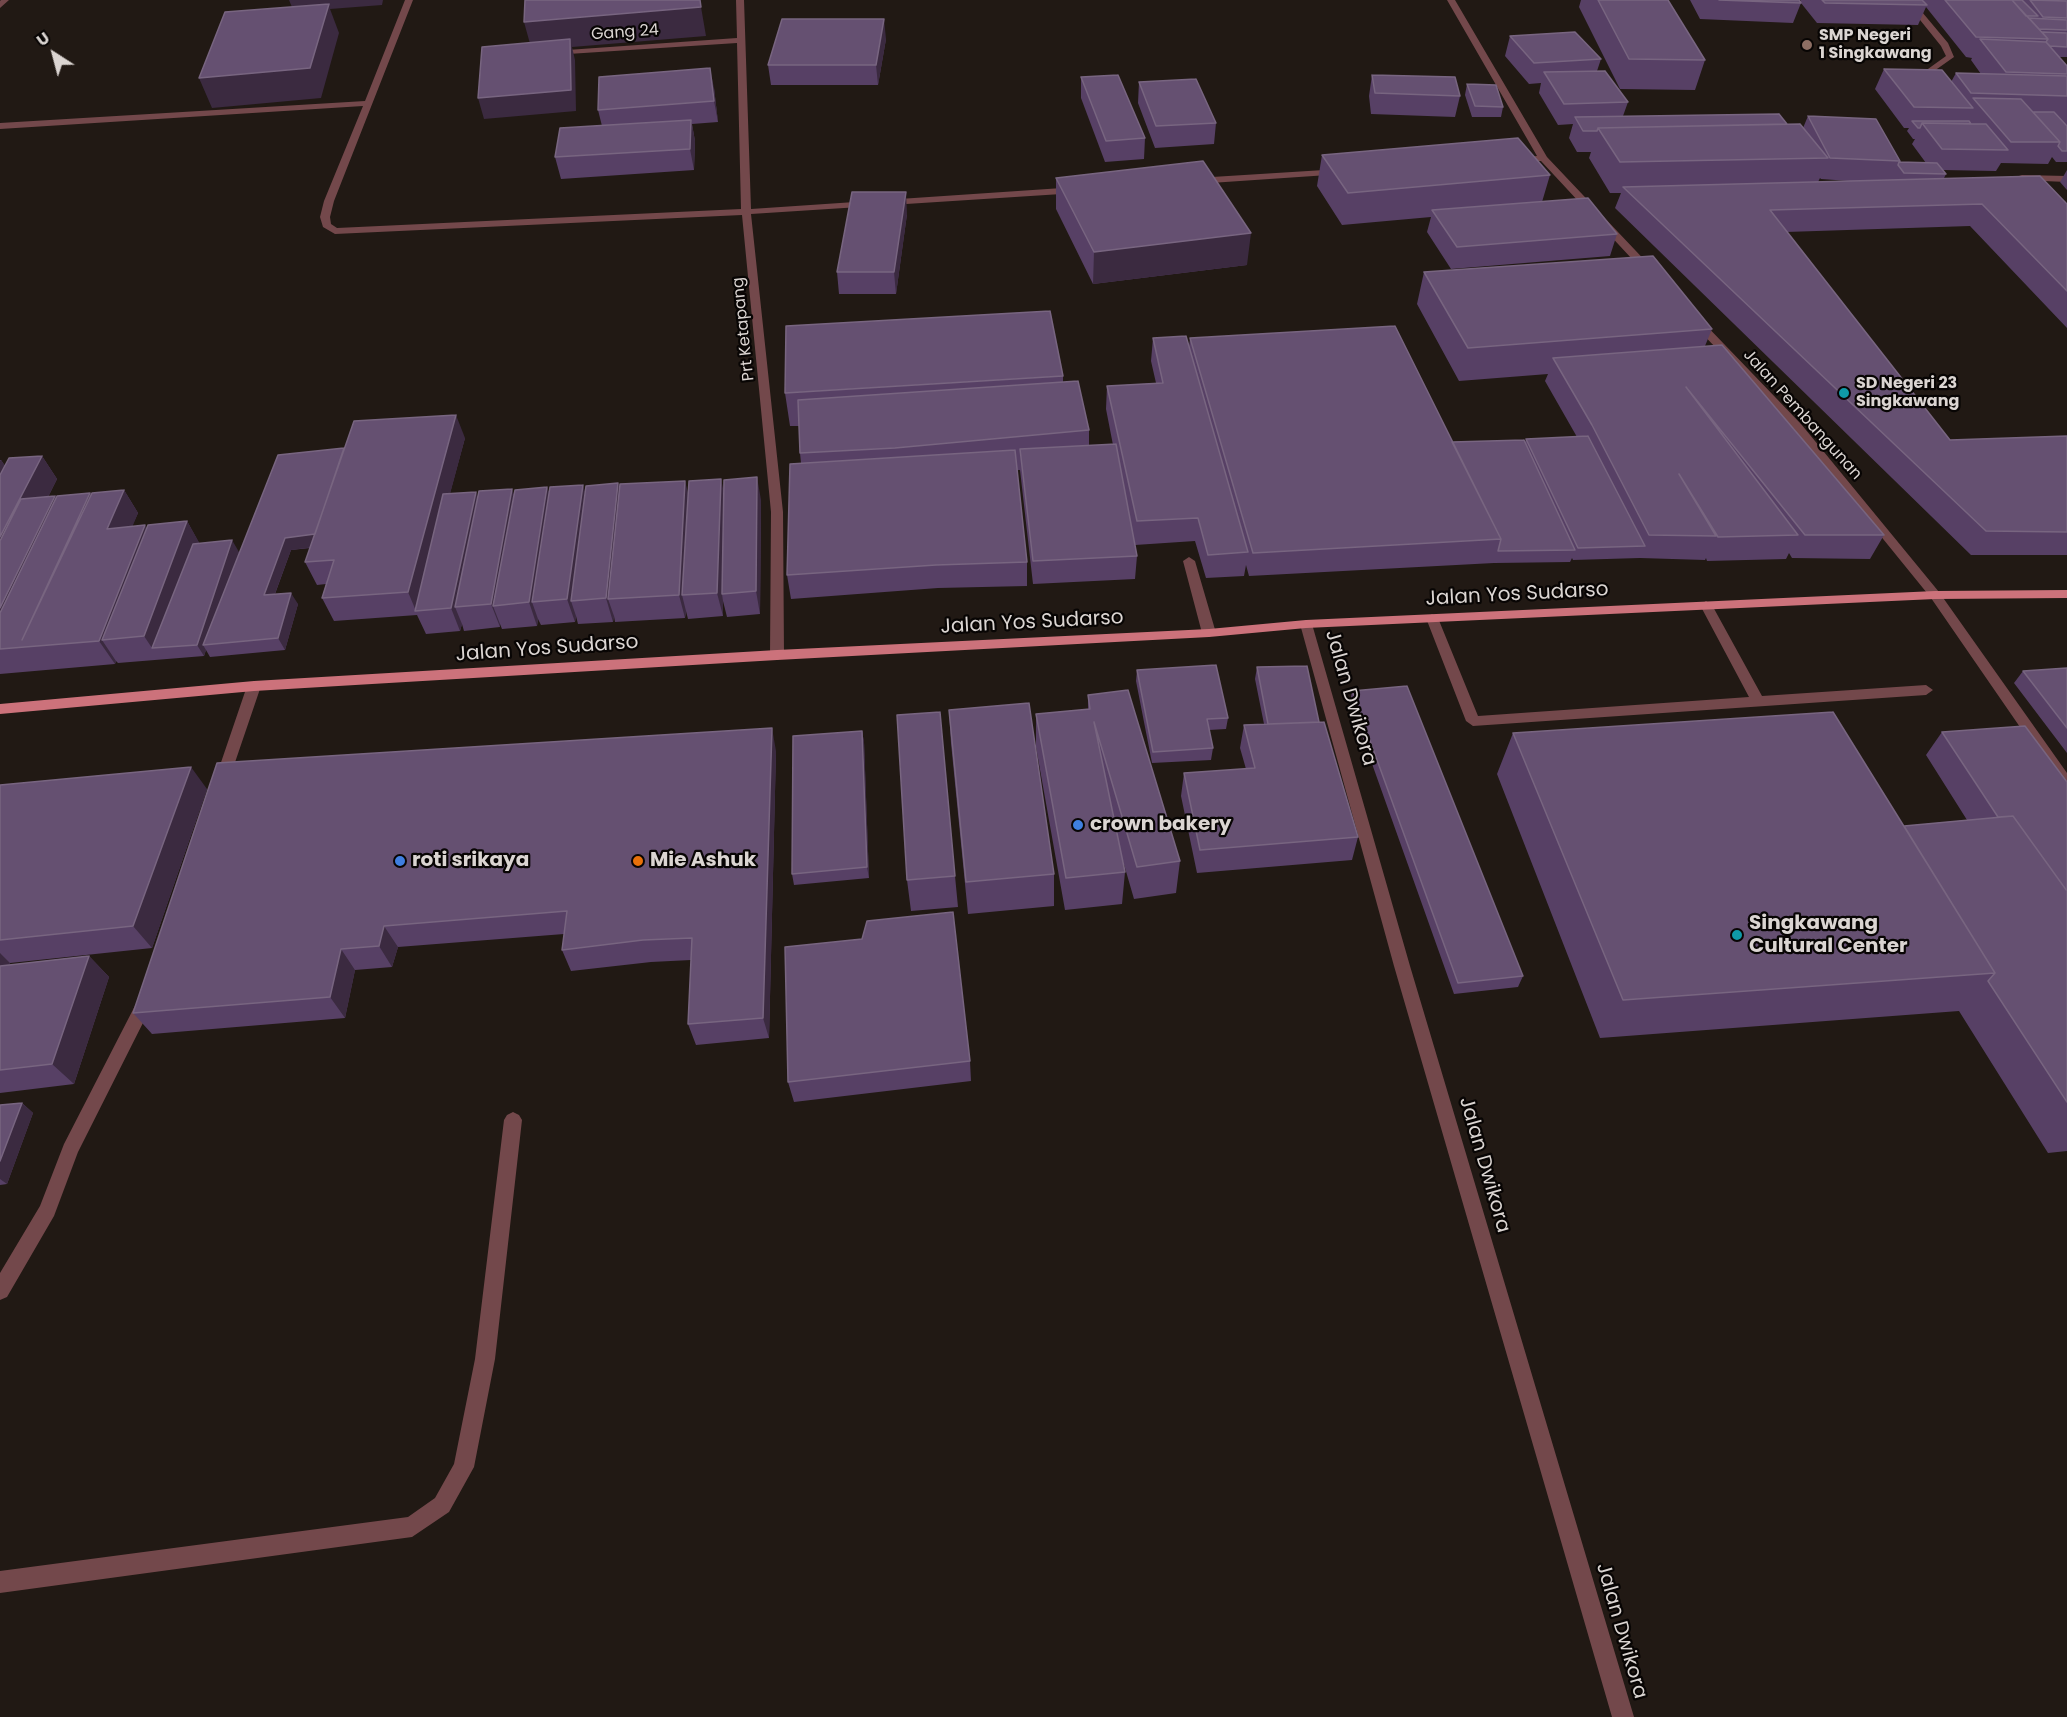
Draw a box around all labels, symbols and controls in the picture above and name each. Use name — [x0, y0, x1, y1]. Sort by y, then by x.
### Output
street label: Gang 24 — [590, 21, 660, 45]
north arrow — [24, 24, 84, 84]
text: U — [32, 26, 54, 52]
place label: SMP Negeri 1 Singkawang — [1819, 26, 1932, 64]
marker: SMP Negeri 1 Singkawang — [1800, 38, 1814, 52]
street label: Prt Ketapang — [729, 276, 759, 382]
street label: Jalan Pembangunan — [1739, 346, 1865, 484]
place label: SD Negeri 23 Singkawang — [1856, 374, 1959, 412]
marker: SD Negeri 23 Singkawang — [1837, 386, 1851, 400]
street label: Jalan Yos Sudarso — [1425, 578, 1609, 612]
street label: Jalan Yos Sudarso — [940, 606, 1124, 640]
street label: Jalan Dwikora — [1319, 627, 1381, 769]
street label: Jalan Yos Sudarso — [455, 631, 639, 667]
place label: crown bakery — [1090, 813, 1231, 837]
marker: crown bakery — [1071, 818, 1085, 832]
place label: roti srikaya — [412, 849, 529, 873]
place label: Mie Ashuk — [650, 849, 756, 873]
marker: roti srikaya — [393, 854, 407, 868]
marker: Mie Ashuk — [631, 854, 645, 868]
place label: Singkawang Cultural Center — [1749, 912, 1908, 959]
marker: Singkawang Cultural Center — [1730, 928, 1744, 942]
street label: Jalan Dwikora — [1453, 1094, 1515, 1236]
street label: Jalan Dwikora — [1590, 1560, 1652, 1702]

